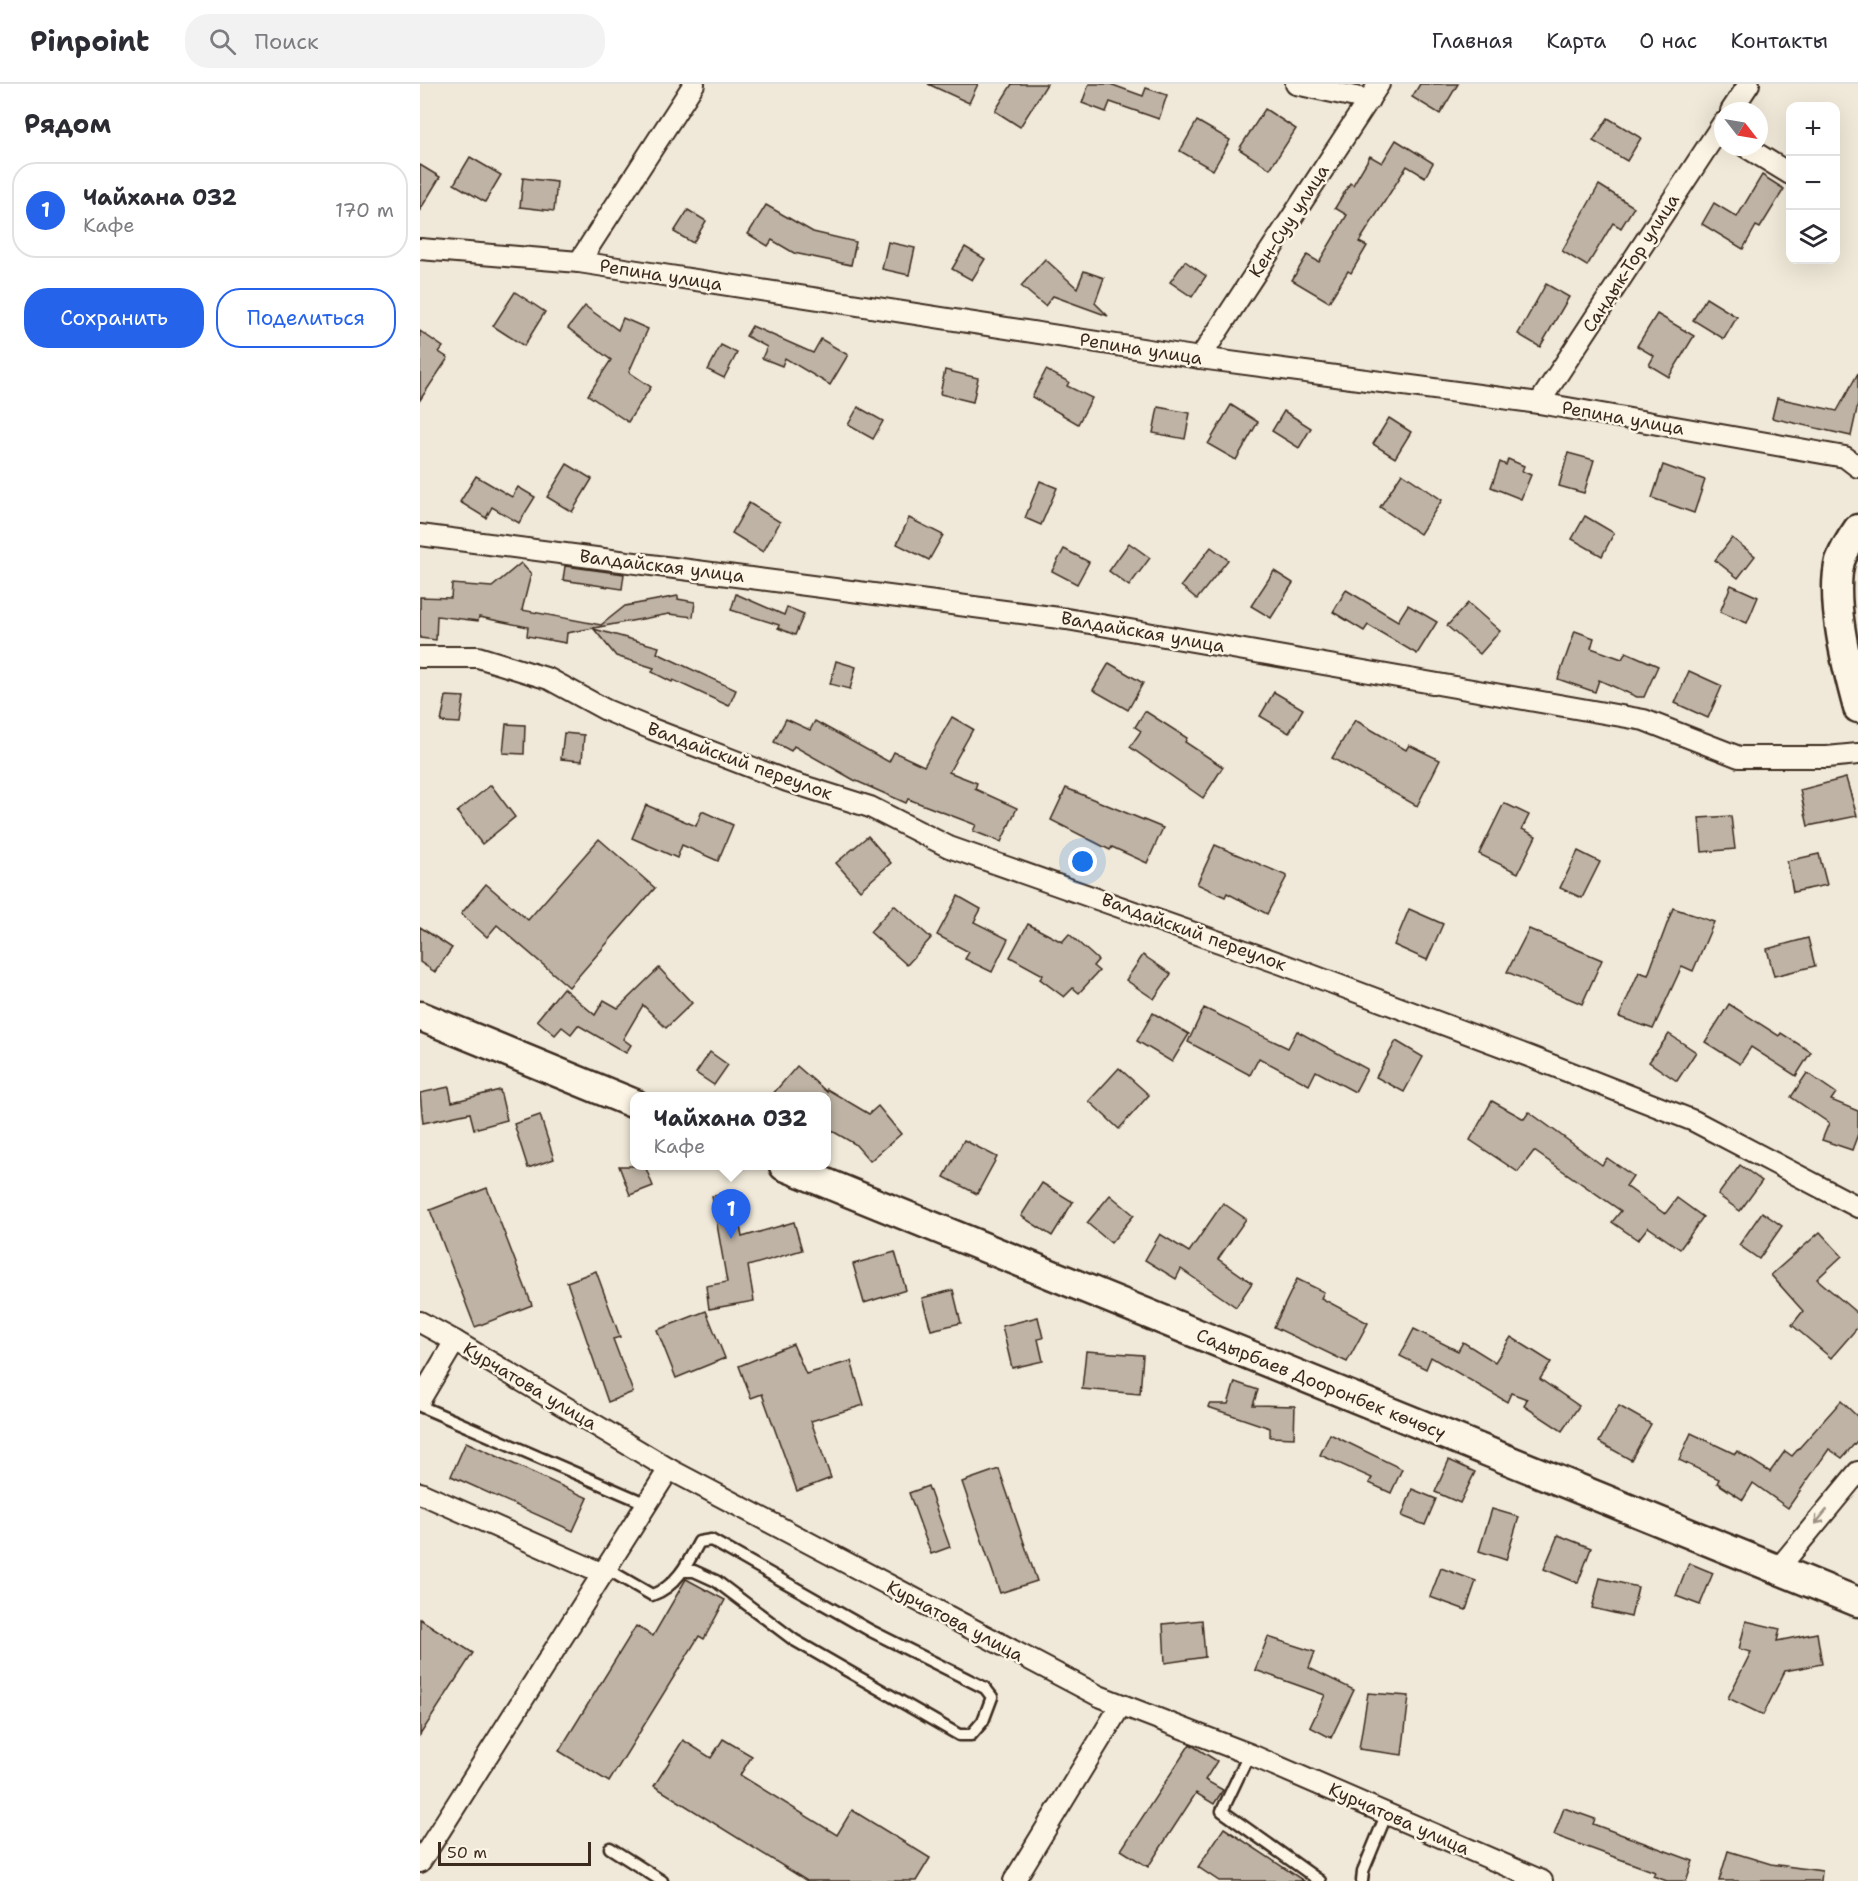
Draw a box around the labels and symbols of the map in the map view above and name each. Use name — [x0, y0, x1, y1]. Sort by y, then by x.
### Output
north arrow — [1714, 102, 1768, 156]
street label: Кен-Суу улица — [1243, 160, 1335, 282]
street label: Сандык-Тор улица — [1577, 189, 1685, 337]
street label: Репина улица — [598, 253, 724, 297]
street label: Репина улица — [1078, 327, 1204, 371]
street label: Репина улица — [1560, 395, 1686, 441]
street label: Валдайская улица — [578, 544, 746, 588]
street label: Валдайская улица — [1059, 606, 1227, 658]
street label: Валдайский переулок — [644, 716, 836, 806]
your location — [1068, 847, 1097, 876]
street label: Валдайский переулок — [1098, 887, 1290, 977]
pin: 1 — [712, 1190, 750, 1239]
street label: Садырбаев Дооронбек көчөсү — [1193, 1323, 1449, 1445]
street label: Курчатова улица — [459, 1337, 601, 1435]
one-way arrow — [1814, 1509, 1828, 1524]
street label: Курчатова улица — [882, 1575, 1028, 1667]
street label: Курчатова улица — [1325, 1777, 1473, 1861]
scale bar — [438, 1839, 591, 1866]

